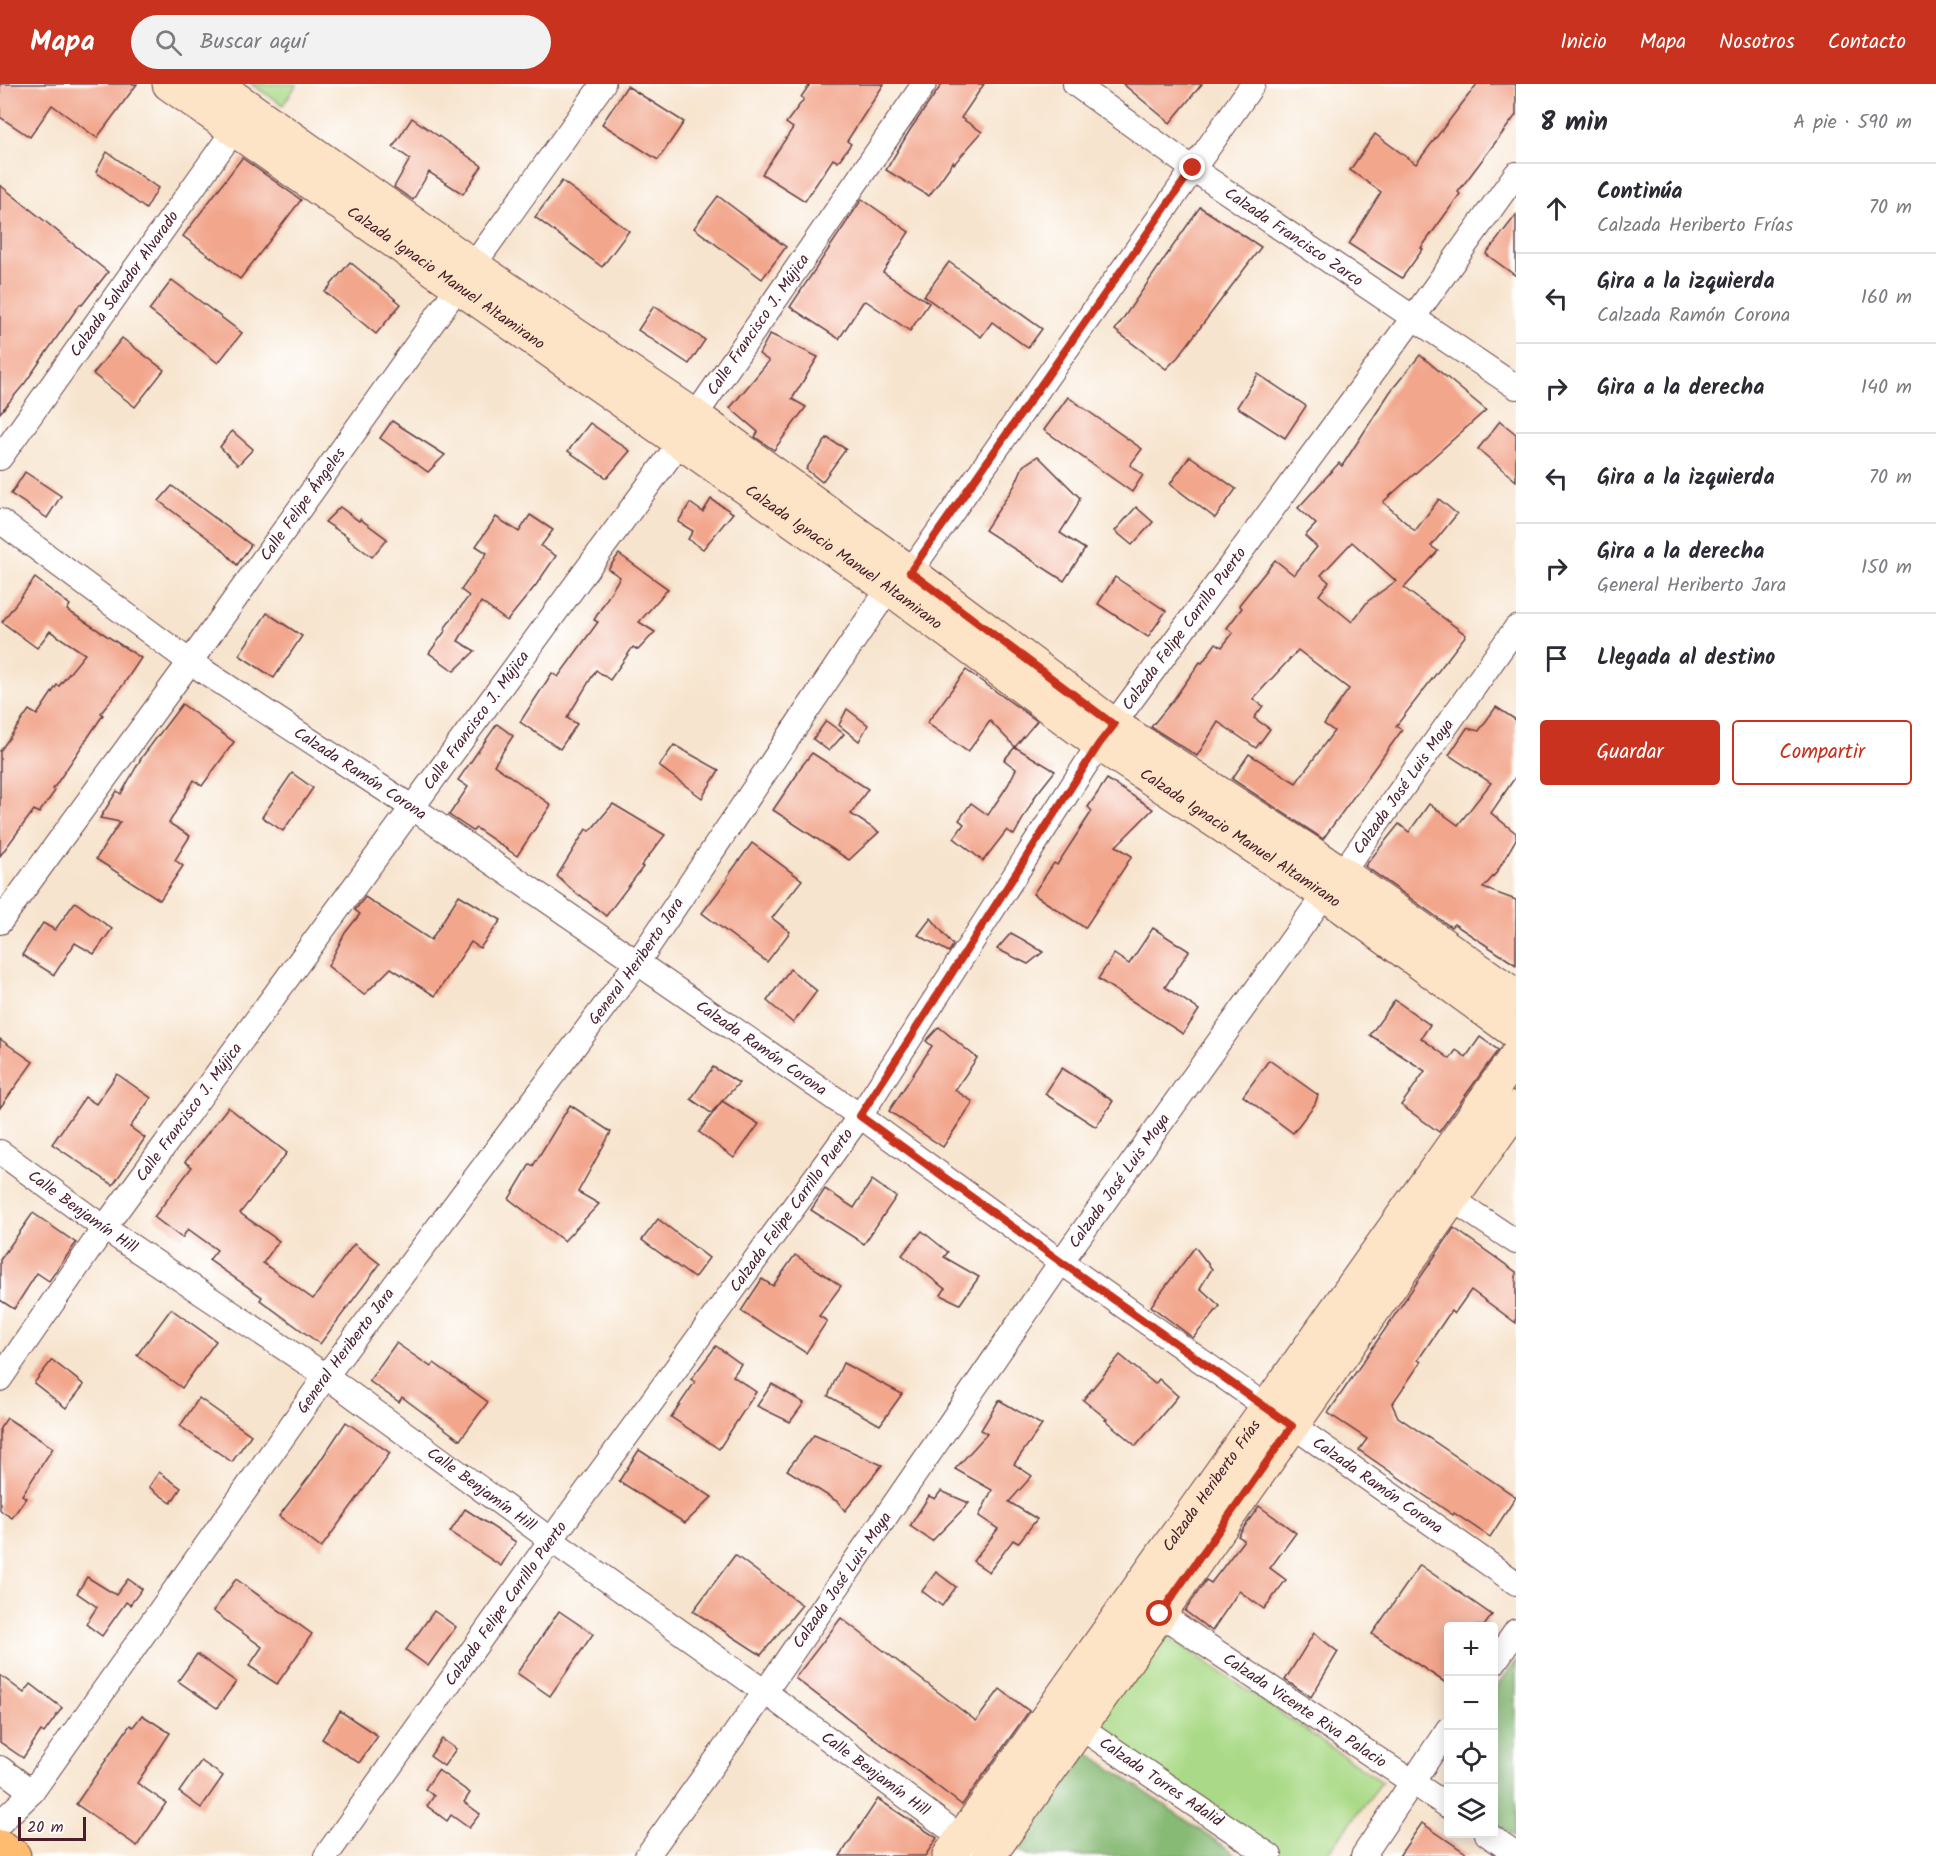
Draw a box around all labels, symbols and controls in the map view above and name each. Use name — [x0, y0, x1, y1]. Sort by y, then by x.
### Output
search box — [131, 15, 551, 69]
text: Mapa — [30, 20, 95, 65]
text: Buscar aquí — [200, 25, 307, 60]
icon: search — [152, 26, 185, 59]
text: Inicio — [1560, 26, 1607, 59]
text: Mapa — [1640, 26, 1686, 59]
text: Nosotros — [1719, 26, 1795, 59]
text: Contacto — [1828, 26, 1906, 59]
text: 8 min — [1540, 102, 1608, 144]
text: A pie · 590 m — [1793, 107, 1912, 139]
route end — [1179, 154, 1205, 180]
text: Continúa — [1597, 175, 1682, 210]
street label: Calzada Francisco Zarco — [1219, 181, 1368, 293]
icon: ahead — [1540, 192, 1573, 225]
text: 70 m — [1869, 192, 1912, 224]
street label: Calzada Ignacio Manuel Altamirano — [342, 200, 550, 356]
street label: Calzada Salvador Alvarado — [63, 205, 185, 362]
text: Calzada Heriberto Frías — [1597, 210, 1793, 242]
street label: Calle Francisco J. Mújica — [700, 249, 816, 401]
text: Gira a la izquierda — [1597, 265, 1775, 300]
icon: left — [1540, 282, 1573, 315]
text: 160 m — [1861, 282, 1912, 314]
text: Calzada Ramón Corona — [1597, 300, 1790, 332]
text: Gira a la derecha — [1597, 371, 1764, 406]
icon: right — [1540, 372, 1573, 405]
text: 140 m — [1861, 372, 1912, 404]
street label: Calle Felipe Ángeles — [254, 442, 352, 566]
text: Gira a la izquierda — [1597, 461, 1775, 496]
icon: left — [1540, 462, 1573, 495]
text: 70 m — [1869, 462, 1912, 494]
street label: Calzada Ignacio Manuel Altamirano — [740, 478, 948, 636]
text: Gira a la derecha — [1597, 535, 1764, 570]
street label: Calzada Felipe Carrillo Puerto — [1115, 542, 1253, 716]
icon: right — [1540, 552, 1573, 585]
text: 150 m — [1861, 552, 1912, 584]
text: General Heriberto Jara — [1597, 570, 1786, 602]
text: Llegada al destino — [1597, 641, 1775, 676]
icon: arrive — [1540, 642, 1573, 675]
street label: Calle Francisco J. Mújica — [417, 645, 536, 795]
street label: Calzada José Luis Moya — [1347, 714, 1460, 859]
button: Guardar — [1540, 720, 1720, 785]
button: Compartir — [1732, 720, 1912, 785]
street label: Calzada Ramón Corona — [289, 721, 432, 826]
street label: Calzada Ignacio Manuel Altamirano — [1135, 762, 1346, 914]
street label: General Heriberto Jara — [582, 892, 690, 1030]
street label: Calzada Ramón Corona — [690, 994, 832, 1102]
street label: Calle Francisco J. Mújica — [129, 1037, 249, 1187]
street label: Calzada José Luis Moya — [1062, 1108, 1176, 1253]
street label: Calzada Felipe Carrillo Puerto — [723, 1123, 860, 1297]
street label: Calle Benjamín Hill — [22, 1164, 143, 1260]
street label: General Heriberto Jara — [291, 1282, 401, 1419]
street label: Calzada Heriberto Frías — [1156, 1414, 1267, 1557]
street label: Calzada Ramón Corona — [1307, 1431, 1448, 1540]
street label: Calle Benjamín Hill — [422, 1441, 541, 1538]
street label: Calzada José Luis Moya — [786, 1507, 898, 1653]
street label: Calzada Felipe Carrillo Puerto — [438, 1516, 573, 1691]
route start — [1146, 1600, 1172, 1626]
map controls — [1444, 1622, 1498, 1838]
button: + — [1444, 1622, 1498, 1676]
street label: Calzada Vicente Riva Palacio — [1218, 1647, 1392, 1774]
button: − — [1444, 1676, 1498, 1730]
street label: Calle Benjamín Hill — [816, 1725, 935, 1823]
button: locate — [1444, 1730, 1498, 1784]
street label: Calzada Torres Adalid — [1094, 1731, 1229, 1834]
button: layers — [1444, 1784, 1498, 1838]
scale bar — [18, 1814, 86, 1842]
text: 20 m — [27, 1815, 63, 1840]

